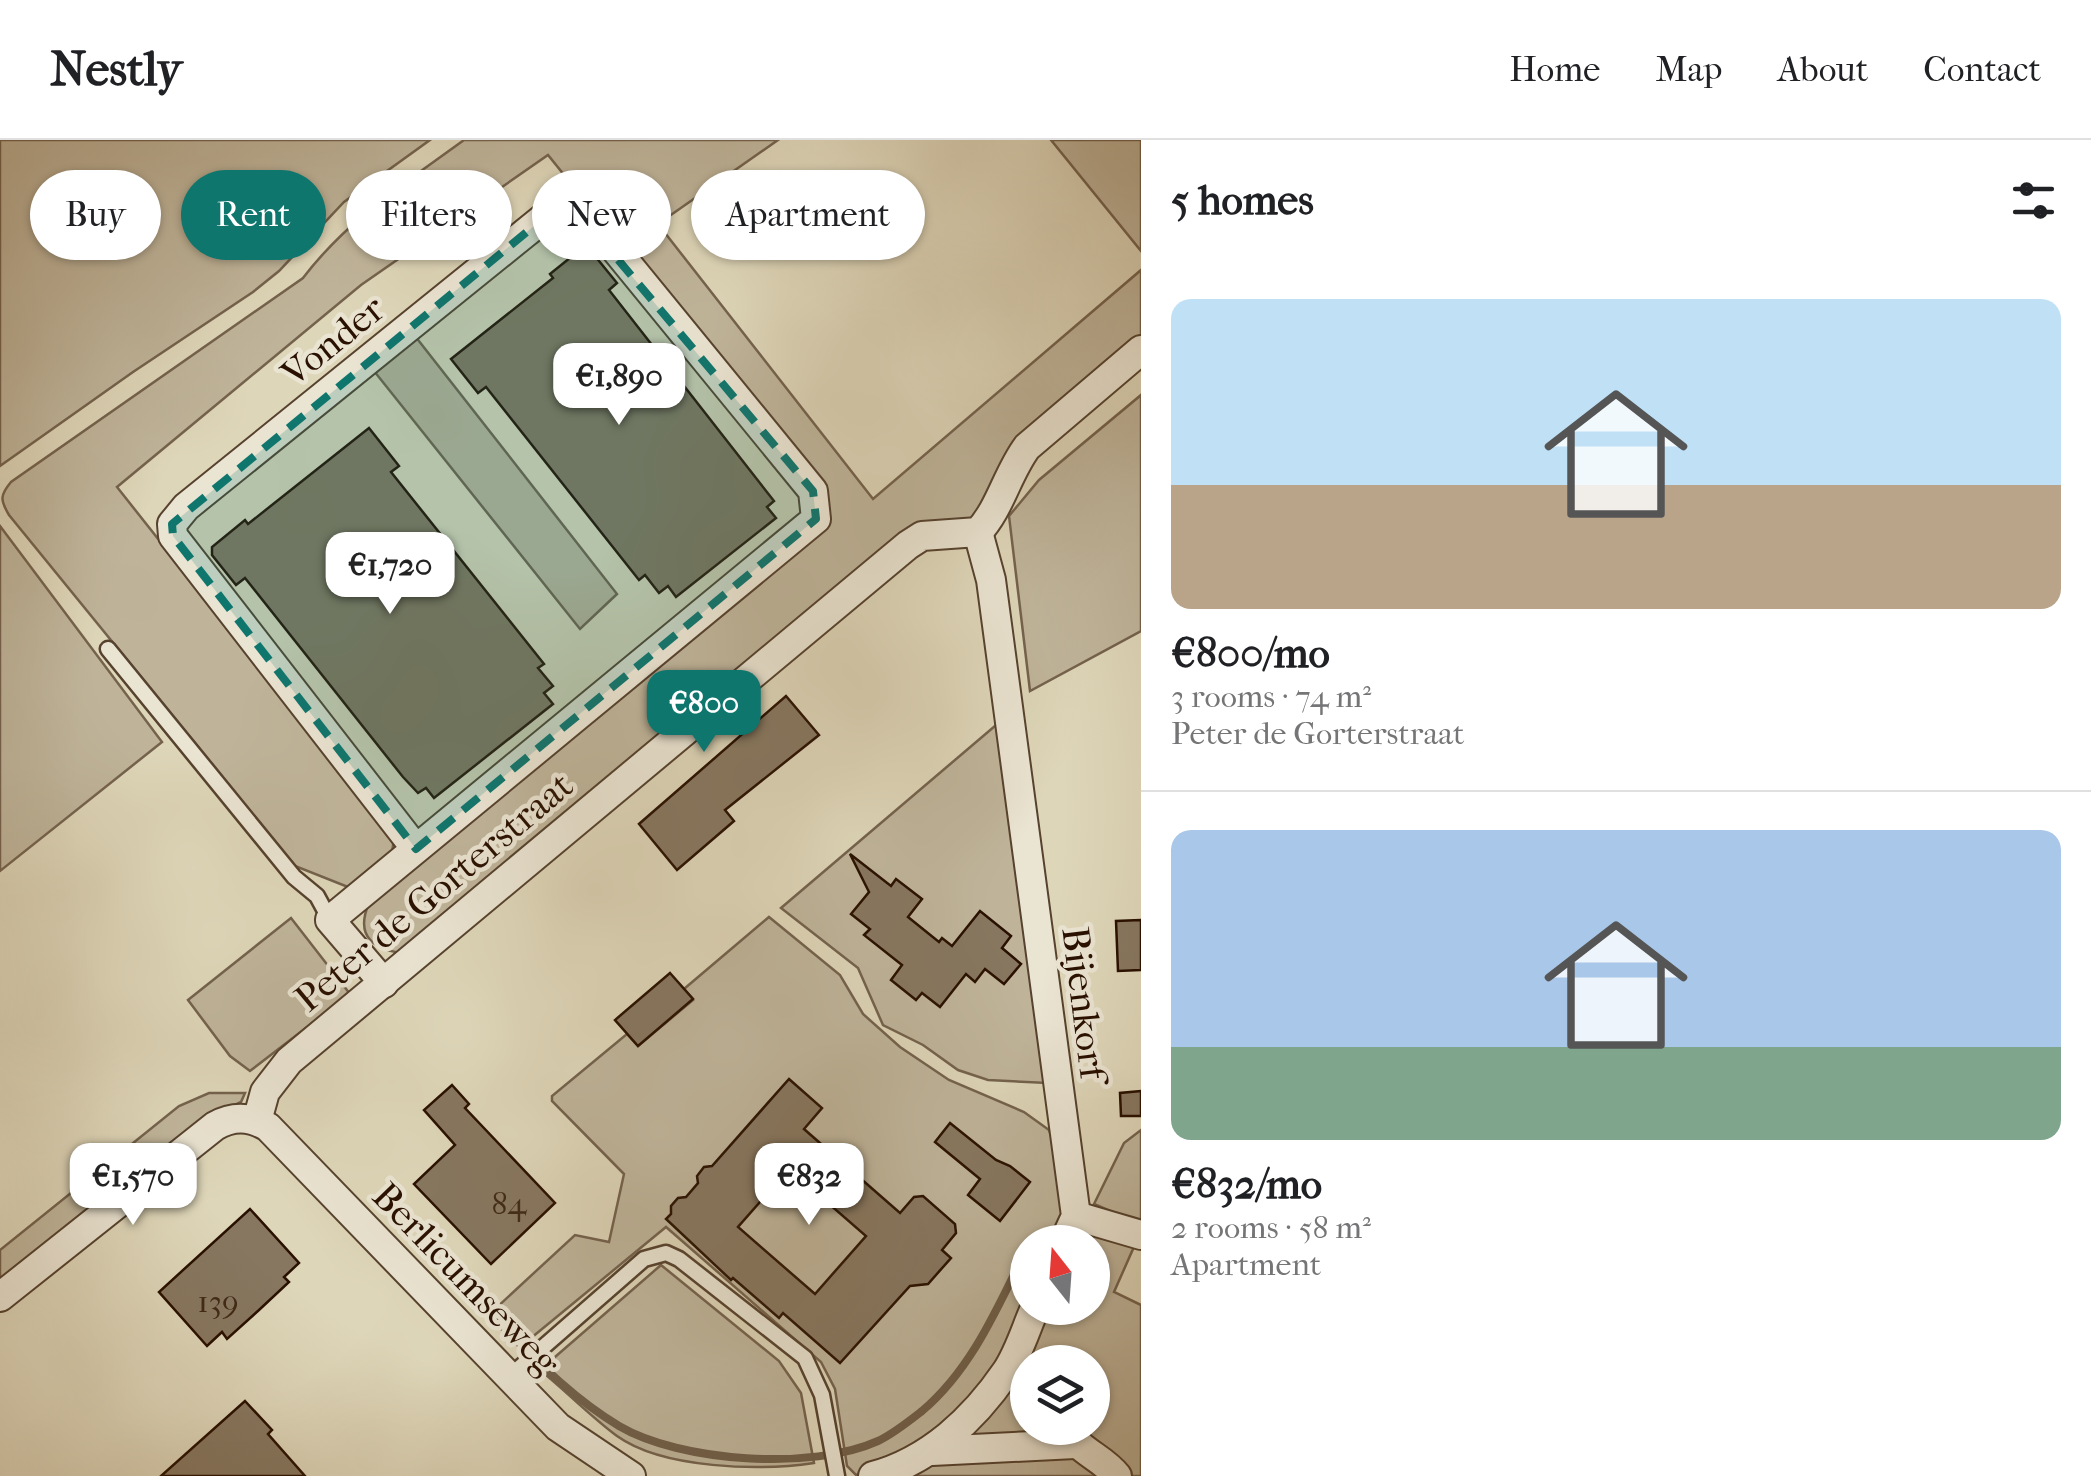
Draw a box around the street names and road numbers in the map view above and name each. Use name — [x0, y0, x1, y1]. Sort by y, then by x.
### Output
street label: Vonder — [272, 286, 394, 397]
street label: Peter de Gorterstraat — [286, 763, 582, 1021]
street label: Bijenkorf — [1052, 924, 1117, 1089]
street label: Berlicumseweg — [363, 1173, 569, 1385]

